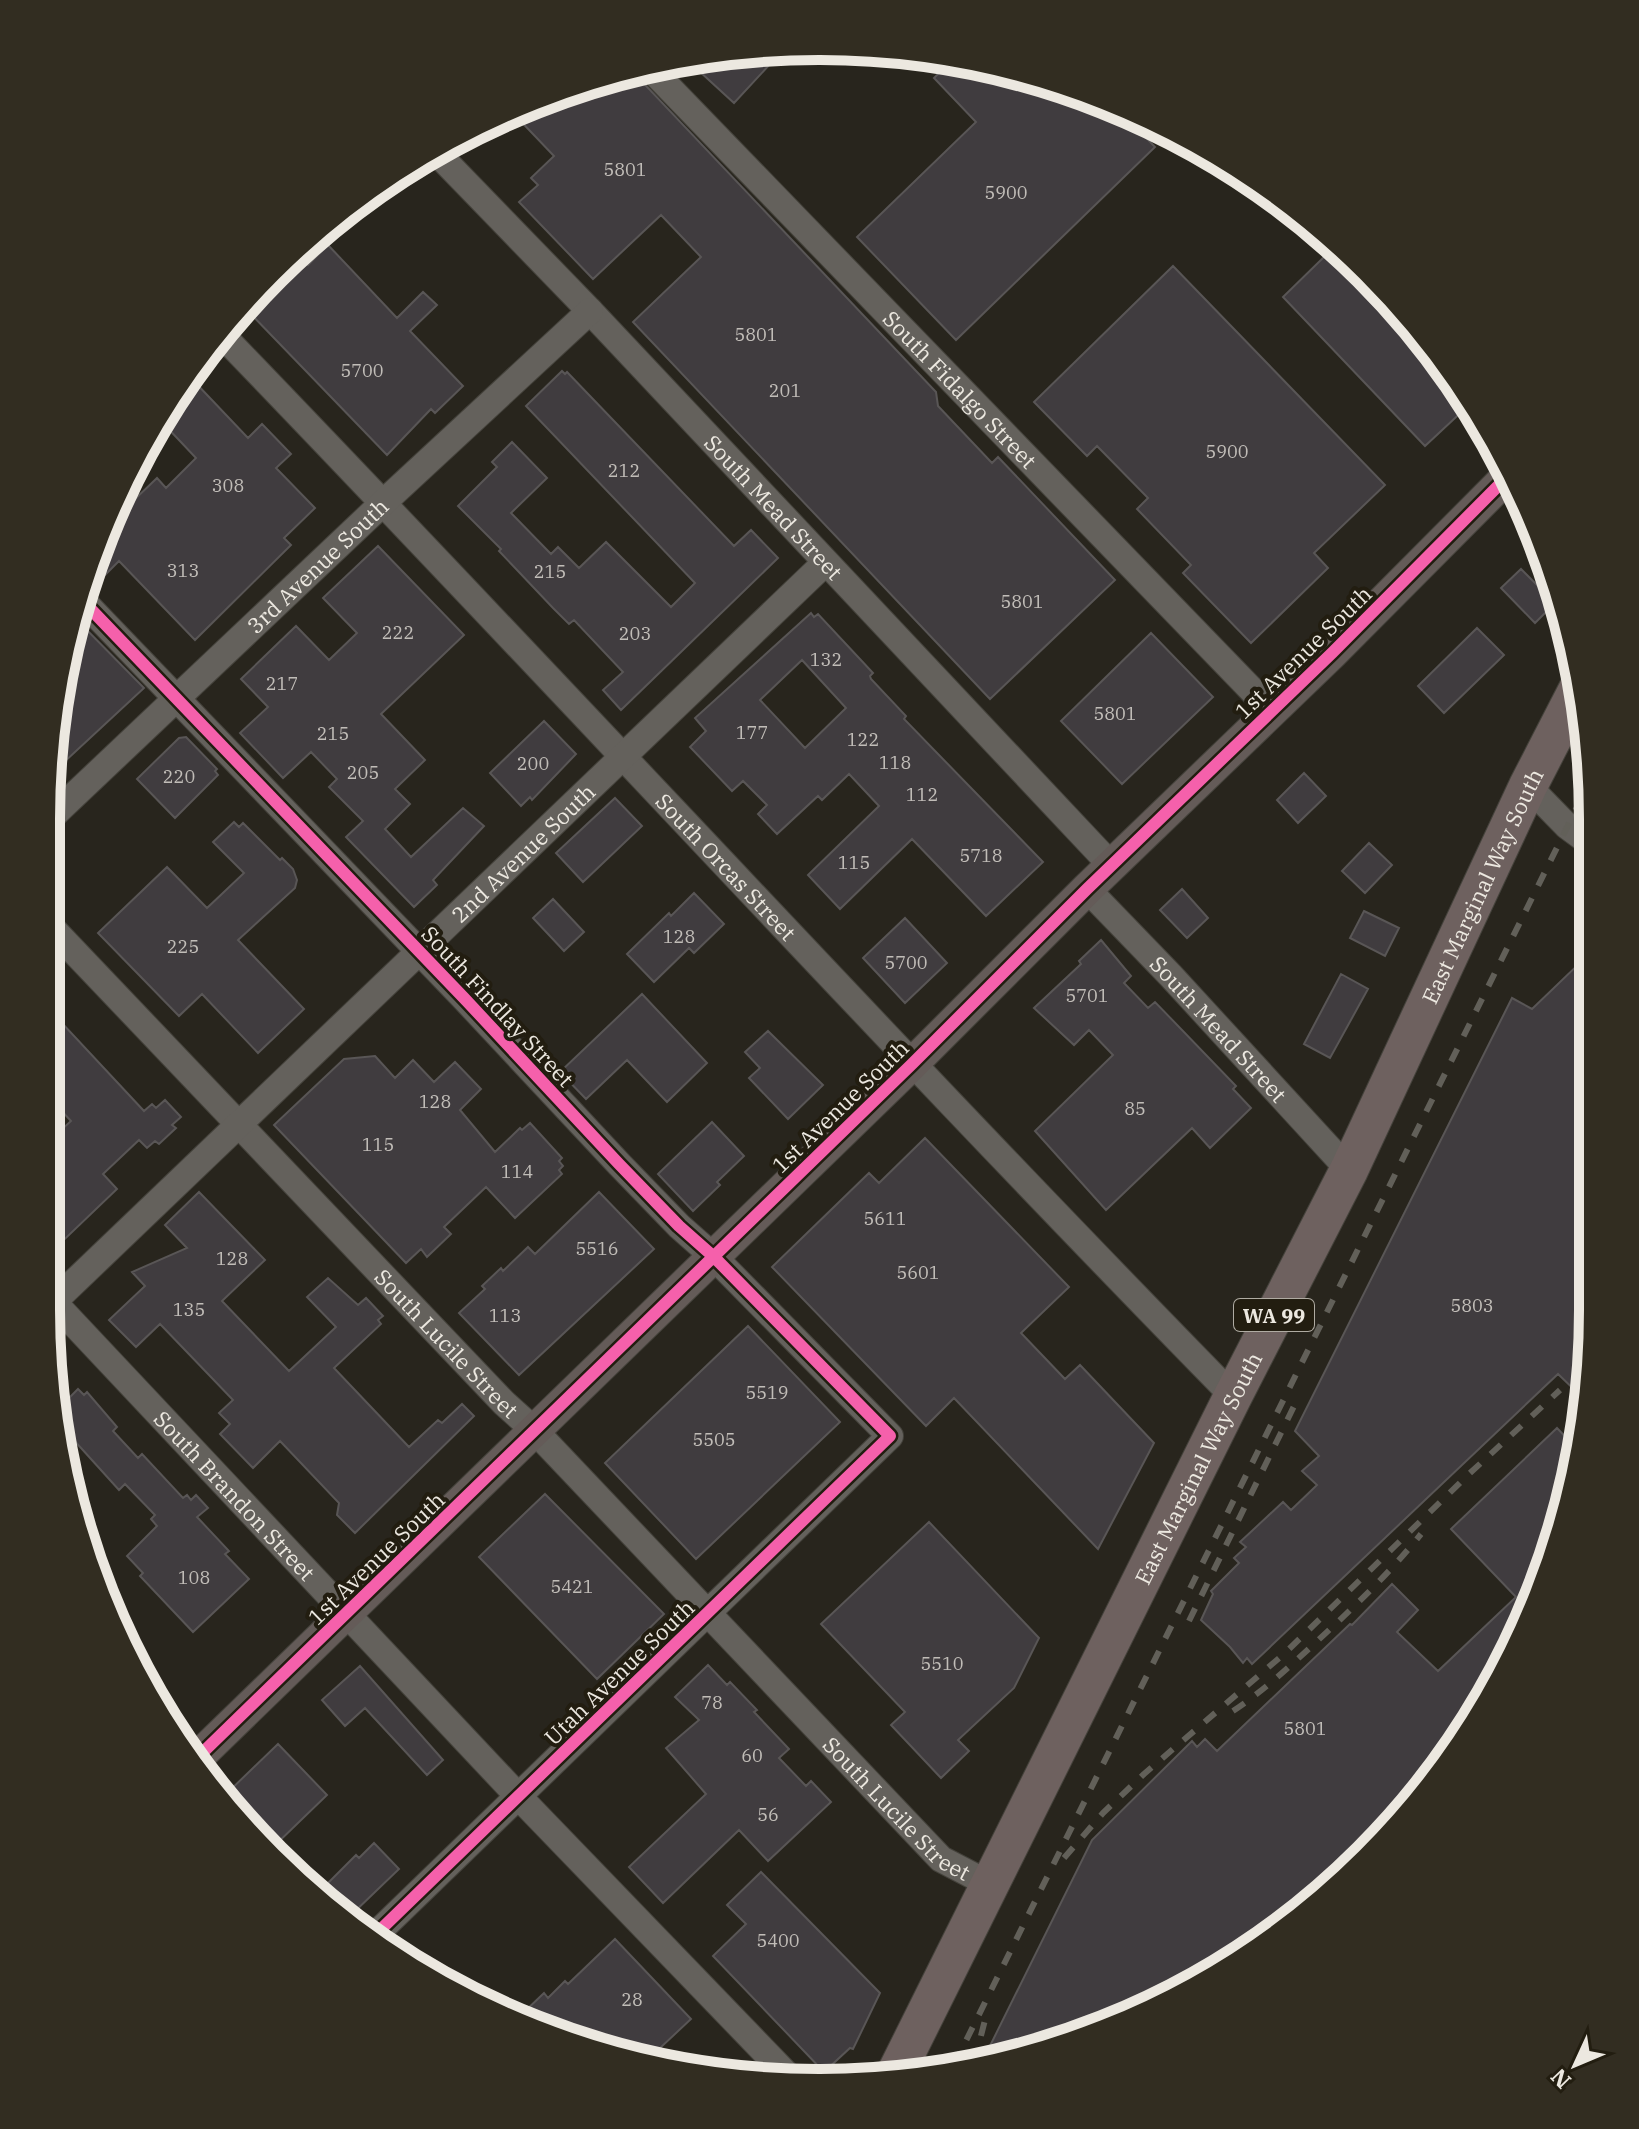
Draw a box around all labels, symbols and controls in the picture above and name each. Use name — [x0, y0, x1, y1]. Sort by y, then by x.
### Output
house number: 5801 — [603, 158, 647, 181]
house number: 5900 — [984, 181, 1028, 204]
street label: South Fidalgo Street — [877, 304, 1044, 474]
house number: 5801 — [734, 323, 778, 346]
house number: 5700 — [340, 359, 384, 382]
house number: 201 — [769, 379, 801, 402]
street label: South Mead Street — [699, 428, 850, 586]
house number: 5900 — [1205, 440, 1249, 463]
house number: 212 — [608, 459, 640, 482]
house number: 308 — [212, 474, 244, 497]
street label: 3rd Avenue South — [240, 491, 394, 639]
house number: 313 — [167, 559, 199, 582]
house number: 215 — [534, 560, 566, 583]
street label: 1st Avenue South — [1228, 579, 1378, 725]
house number: 5801 — [1000, 590, 1044, 613]
house number: 222 — [382, 621, 414, 644]
house number: 203 — [619, 622, 651, 645]
house number: 132 — [810, 648, 842, 671]
house number: 217 — [266, 672, 298, 695]
house number: 5801 — [1093, 702, 1137, 725]
house number: 177 — [736, 721, 768, 744]
house number: 215 — [317, 722, 349, 745]
house number: 122 — [847, 728, 879, 751]
house number: 118 — [879, 751, 911, 774]
house number: 200 — [517, 752, 549, 775]
house number: 205 — [347, 761, 379, 784]
street label: East Marginal Way South — [1414, 763, 1549, 1008]
house number: 220 — [163, 765, 195, 788]
street label: 2nd Avenue South — [444, 777, 601, 928]
house number: 112 — [906, 783, 938, 806]
street label: South Orcas Street — [650, 786, 803, 946]
house number: 5718 — [959, 844, 1003, 867]
house number: 115 — [838, 851, 870, 874]
street label: South Findlay Street — [416, 919, 580, 1093]
house number: 128 — [663, 925, 695, 948]
house number: 225 — [167, 935, 199, 958]
street label: South Mead Street — [1144, 949, 1294, 1108]
house number: 5700 — [884, 951, 928, 974]
house number: 5701 — [1065, 984, 1109, 1007]
street label: 1st Avenue South — [765, 1033, 915, 1179]
house number: 128 — [419, 1090, 451, 1113]
house number: 85 — [1124, 1097, 1146, 1120]
house number: 115 — [362, 1133, 394, 1156]
house number: 114 — [501, 1160, 533, 1183]
house number: 5611 — [863, 1207, 907, 1230]
house number: 5516 — [575, 1237, 619, 1260]
house number: 128 — [216, 1247, 248, 1270]
house number: 5601 — [896, 1261, 940, 1284]
street label: South Lucile Street — [369, 1262, 525, 1424]
house number: 5803 — [1450, 1294, 1494, 1317]
house number: 135 — [173, 1298, 205, 1321]
road number: WA 99 — [1234, 1299, 1314, 1331]
house number: 113 — [489, 1304, 521, 1327]
street label: East Marginal Way South — [1127, 1347, 1268, 1589]
house number: 5519 — [745, 1381, 789, 1404]
street label: South Brandon Street — [148, 1404, 322, 1586]
house number: 5505 — [692, 1428, 736, 1451]
street label: 1st Avenue South — [301, 1485, 451, 1631]
house number: 108 — [178, 1566, 210, 1589]
house number: 5421 — [550, 1575, 594, 1598]
street label: Utah Avenue South — [538, 1593, 700, 1751]
house number: 5510 — [920, 1652, 964, 1675]
house number: 78 — [701, 1691, 723, 1714]
house number: 5801 — [1283, 1717, 1327, 1740]
street label: South Lucile Street — [817, 1730, 976, 1886]
house number: 60 — [741, 1744, 763, 1767]
house number: 56 — [757, 1803, 779, 1826]
house number: 5400 — [756, 1929, 800, 1952]
house number: 28 — [621, 1988, 643, 2011]
north arrow — [1535, 2025, 1615, 2105]
text: N — [1544, 2063, 1577, 2096]

